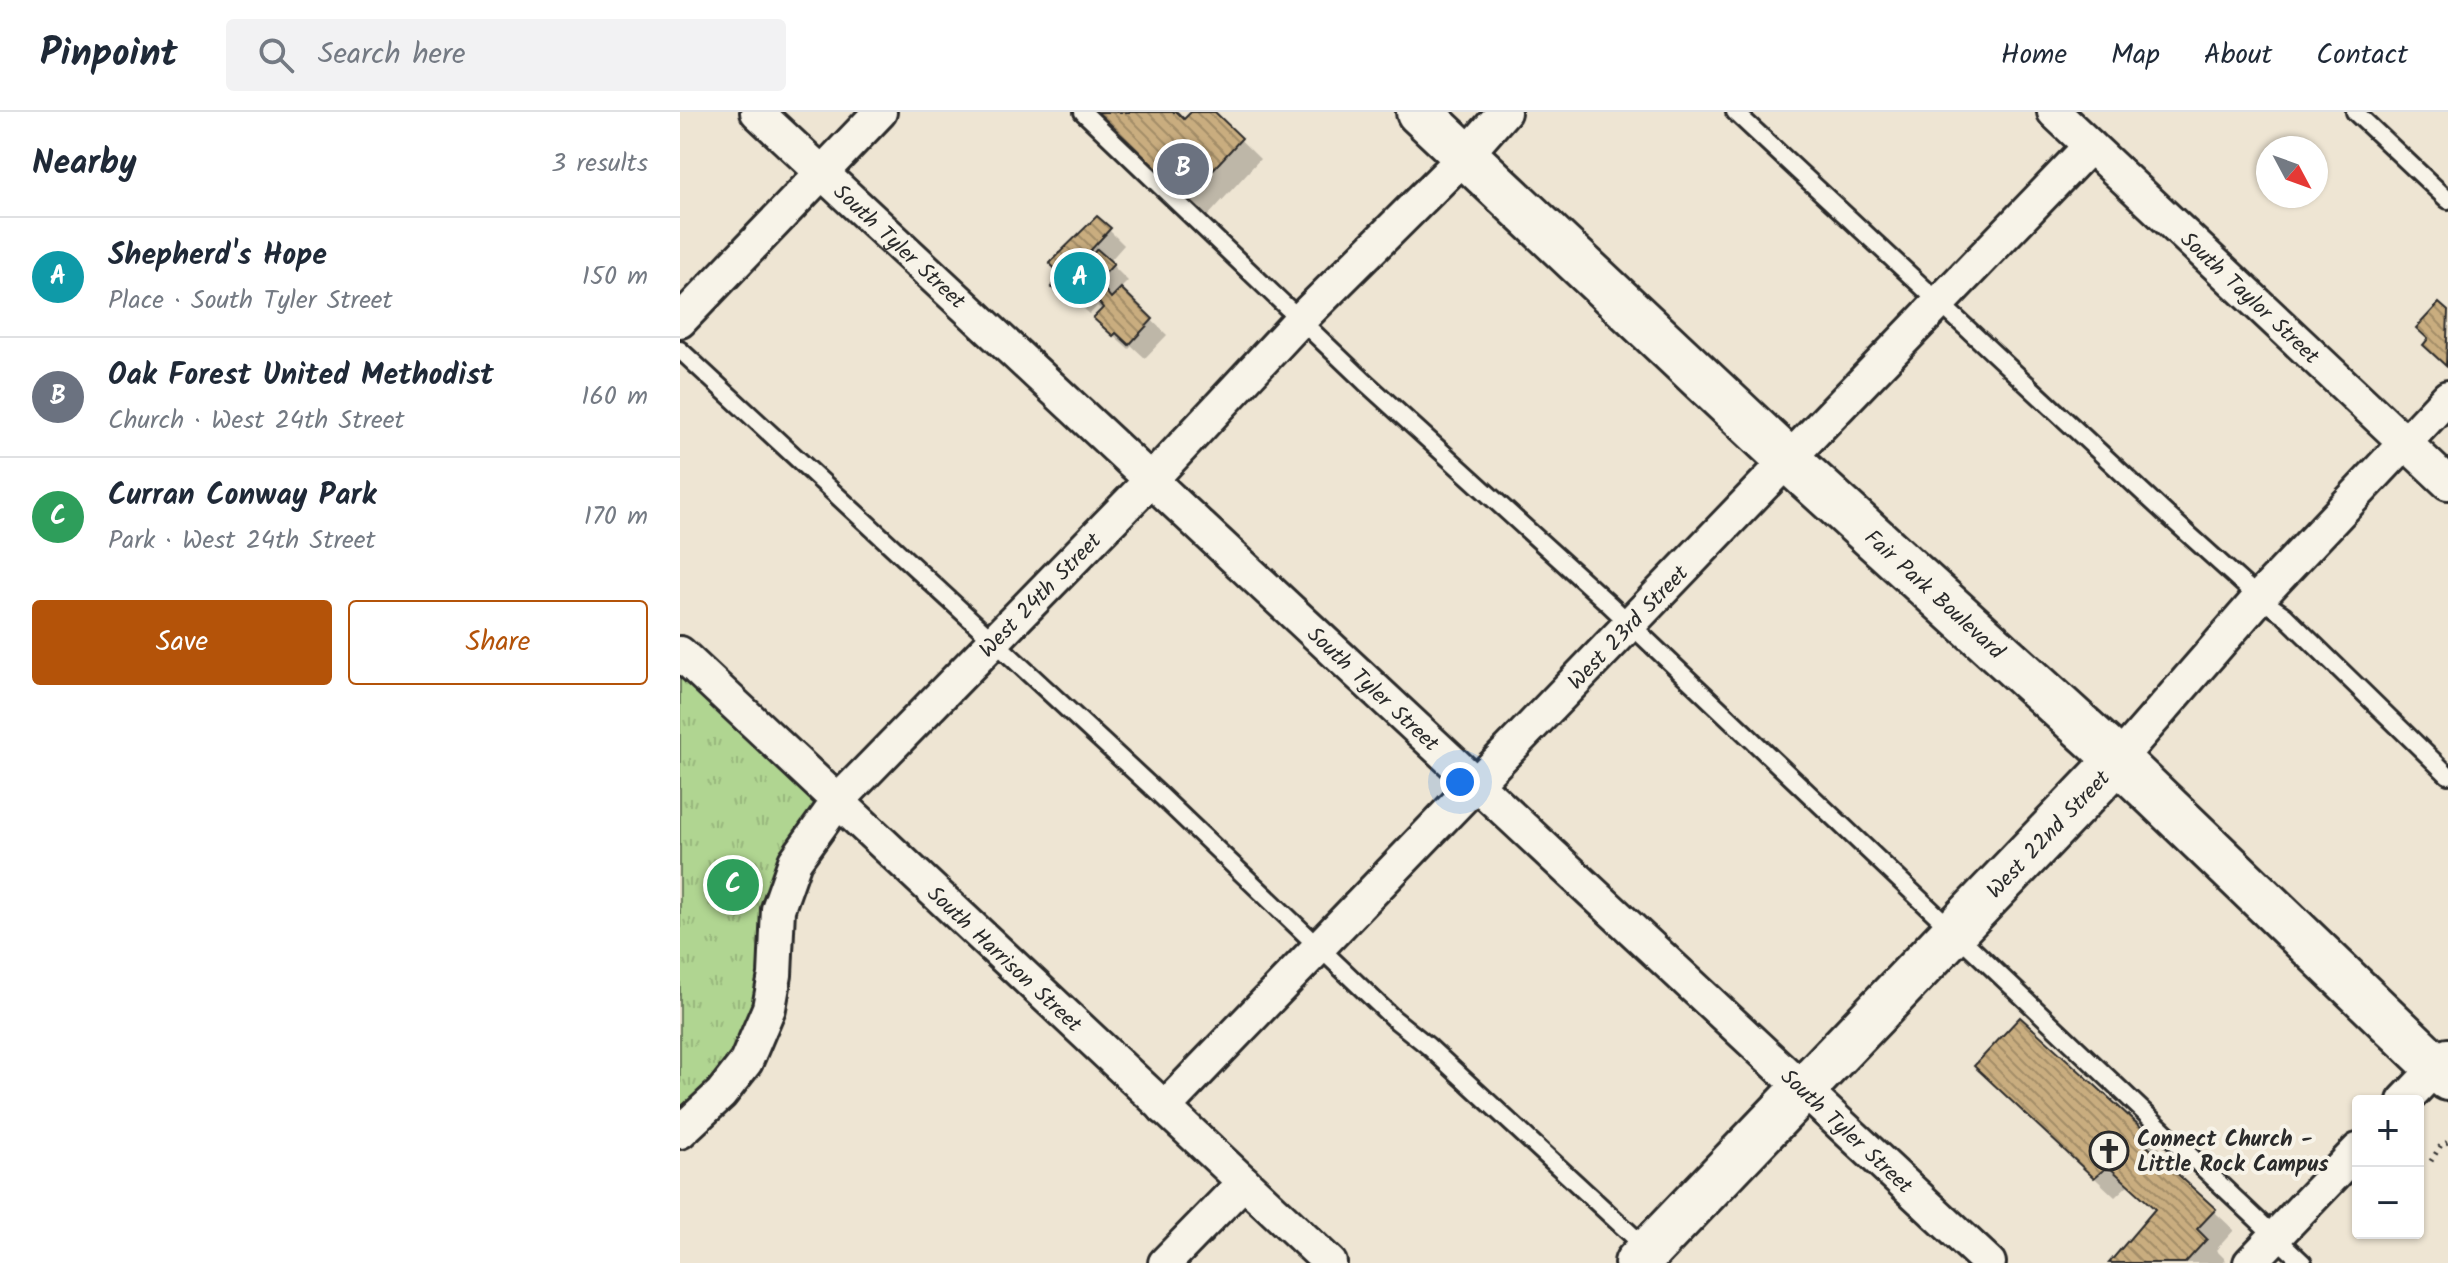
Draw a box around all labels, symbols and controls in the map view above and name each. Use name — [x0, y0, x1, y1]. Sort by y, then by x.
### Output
search box — [226, 19, 786, 91]
text: Pinpoint — [40, 25, 178, 85]
text: Search here — [318, 31, 466, 79]
icon: search — [254, 33, 298, 77]
text: Home — [2001, 33, 2067, 78]
text: Map — [2111, 33, 2160, 78]
text: About — [2204, 33, 2272, 78]
text: Contact — [2316, 33, 2408, 78]
north arrow — [2256, 136, 2328, 208]
text: Nearby — [32, 137, 137, 191]
pin: B — [1157, 139, 1209, 199]
text: 3 results — [551, 143, 648, 185]
street label: South Tyler Street — [824, 177, 973, 319]
street label: South Taylor Street — [2171, 224, 2327, 374]
text: Shepherd's Hope — [108, 232, 327, 280]
pin: A — [1054, 248, 1106, 308]
text: A — [50, 256, 66, 298]
text: 150 m — [582, 256, 648, 298]
text: Place · South Tyler Street — [108, 280, 393, 322]
text: Oak Forest United Methodist — [108, 352, 494, 400]
text: B — [50, 376, 66, 418]
text: 160 m — [581, 376, 648, 418]
text: Church · West 24th Street — [108, 400, 405, 442]
text: Curran Conway Park — [108, 472, 376, 520]
text: C — [50, 496, 66, 538]
text: 170 m — [584, 496, 648, 538]
text: Park · West 24th Street — [108, 520, 376, 562]
street label: Fair Park Boulevard — [1855, 522, 2012, 670]
street label: West 24th Street — [971, 525, 1111, 667]
street label: West 23rd Street — [1560, 558, 1698, 699]
button: Save — [32, 600, 332, 685]
button: Share — [348, 600, 648, 685]
street label: South Tyler Street — [1298, 619, 1447, 761]
your location — [1440, 762, 1480, 802]
street label: West 22nd Street — [1979, 763, 2120, 908]
pin: C — [707, 855, 759, 915]
street label: South Harrison Street — [918, 878, 1090, 1042]
street label: South Tyler Street — [1771, 1061, 1920, 1204]
map controls — [2352, 1095, 2424, 1239]
button: + — [2352, 1095, 2424, 1167]
place label: Connect Church - Little Rock Campus — [2137, 1123, 2329, 1183]
church icon: Connect Church - Little Rock Campus — [2088, 1130, 2130, 1172]
button: − — [2352, 1167, 2424, 1239]

